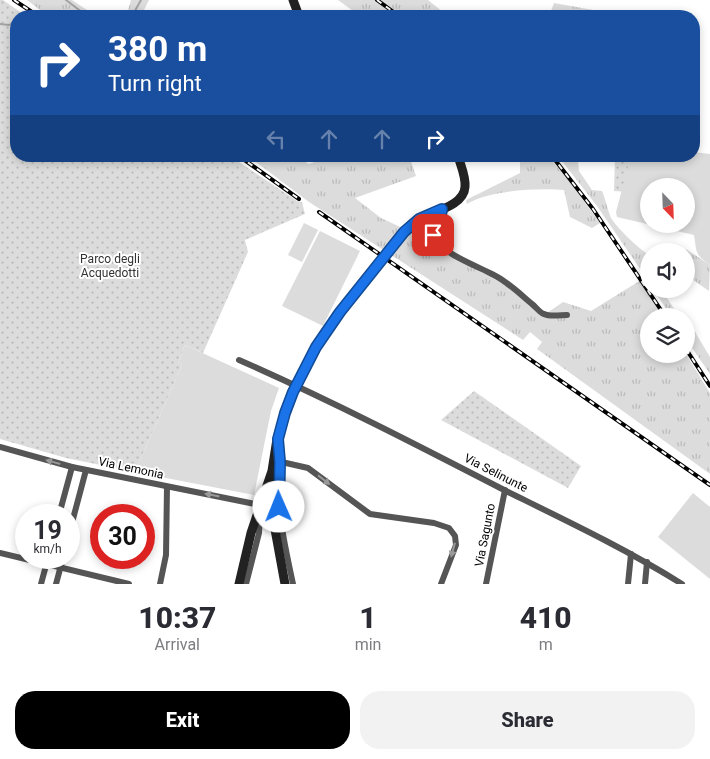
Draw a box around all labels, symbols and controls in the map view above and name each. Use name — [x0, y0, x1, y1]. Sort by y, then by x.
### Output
text: 380 m — [108, 29, 207, 70]
icon: right — [25, 30, 90, 95]
text: Turn right — [108, 71, 202, 96]
icon: left — [262, 125, 290, 153]
icon: ahead — [315, 125, 343, 153]
icon: ahead — [368, 125, 396, 153]
icon: right — [421, 125, 449, 153]
north arrow — [640, 178, 695, 232]
map controls — [640, 178, 695, 363]
pin — [412, 214, 454, 256]
icon: arrive — [419, 221, 447, 249]
button: sound — [640, 243, 695, 298]
park label: Parco degli Acquedotti — [80, 252, 140, 280]
button: layers — [640, 308, 695, 363]
street label: Via Selinunte — [462, 451, 530, 495]
street label: Via Lemonia — [97, 454, 165, 482]
one-way arrow — [45, 458, 60, 466]
one-way arrow — [317, 474, 330, 485]
position arrow — [252, 480, 304, 532]
one-way arrow — [204, 491, 220, 499]
street label: Via Sagunto — [472, 502, 498, 568]
speed limit sign: 30 — [90, 504, 155, 569]
text: 19 — [33, 516, 62, 545]
text: km/h — [33, 542, 62, 556]
one-way arrow — [449, 543, 457, 558]
text: 10:37 — [138, 600, 216, 635]
text: 1 — [359, 600, 377, 635]
text: 410 — [520, 600, 572, 635]
text: Arrival — [155, 635, 200, 654]
text: min — [355, 635, 381, 654]
text: m — [539, 635, 553, 654]
button: Exit — [15, 691, 350, 749]
button: Share — [360, 691, 695, 749]

